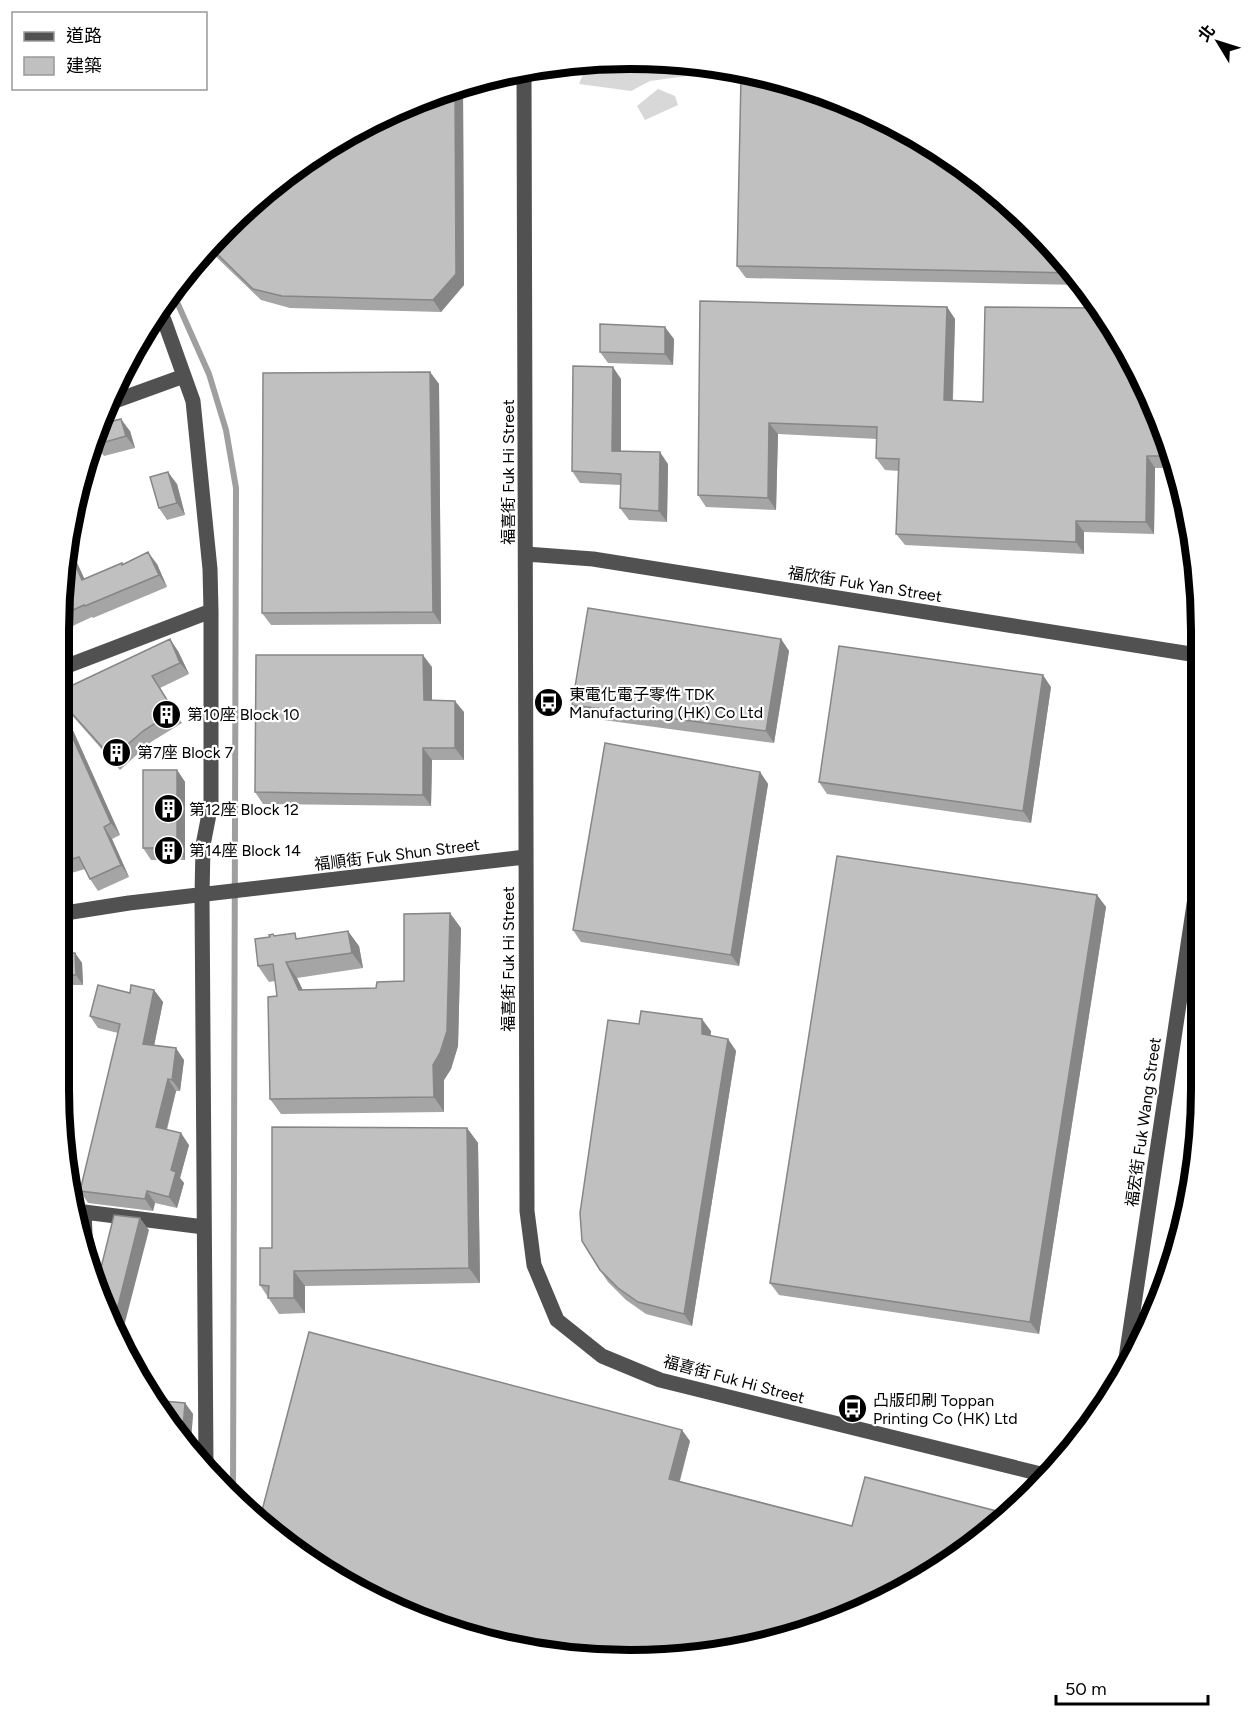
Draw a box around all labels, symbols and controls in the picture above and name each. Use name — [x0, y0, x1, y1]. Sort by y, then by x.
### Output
legend — [12, 12, 207, 90]
north arrow — [1188, 12, 1248, 72]
text: 北 — [1194, 21, 1219, 45]
text: 道路 — [66, 25, 102, 47]
text: 建築 — [66, 55, 102, 77]
street label: 福喜街 Fuk Hi Street — [499, 399, 518, 545]
street label: 福欣街 Fuk Yan Street — [787, 563, 943, 606]
place label: 東電化電子零件 TDK Manufacturing (HK) Co Ltd — [569, 685, 763, 722]
bus stop icon: 東電化電子零件 TDK Manufacturing (HK) Co Ltd — [532, 687, 564, 719]
building icon: 第10座 Block 10 — [150, 698, 182, 730]
place label: 第10座 Block 10 — [187, 705, 300, 724]
building icon: 第7座 Block 7 — [100, 736, 132, 768]
place label: 第7座 Block 7 — [137, 743, 233, 762]
building icon: 第12座 Block 12 — [152, 793, 184, 825]
place label: 第12座 Block 12 — [189, 800, 299, 819]
building icon: 第14座 Block 14 — [152, 834, 184, 866]
street label: 福順街 Fuk Shun Street — [313, 835, 481, 874]
place label: 第14座 Block 14 — [189, 841, 301, 860]
street label: 福喜街 Fuk Hi Street — [499, 886, 518, 1032]
street label: 福宏街 Fuk Wang Street — [1122, 1036, 1165, 1208]
street label: 福喜街 Fuk Hi Street — [661, 1351, 807, 1408]
place label: 凸版印刷 Toppan Printing Co (HK) Ltd — [873, 1391, 1018, 1428]
bus stop icon: 凸版印刷 Toppan Printing Co (HK) Ltd — [836, 1393, 868, 1425]
scale bar — [1056, 1668, 1208, 1706]
text: 50 m — [1065, 1678, 1107, 1700]

